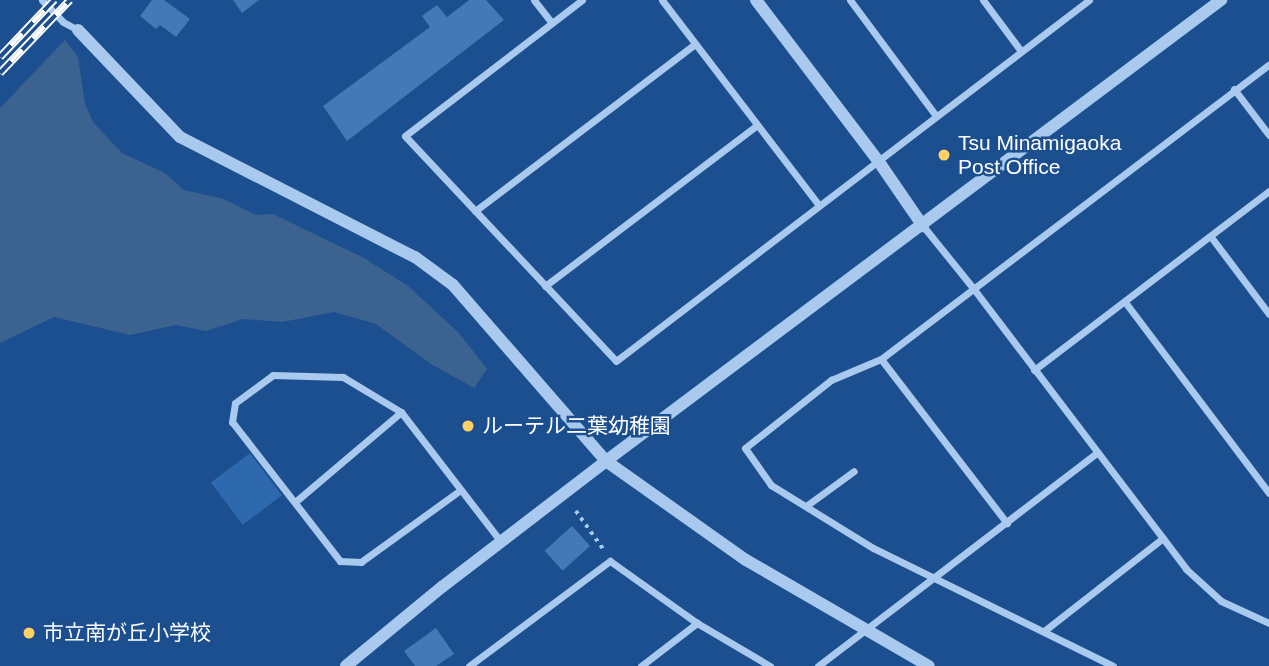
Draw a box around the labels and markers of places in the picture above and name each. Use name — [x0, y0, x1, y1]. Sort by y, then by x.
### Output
place label: Tsu Minamigaoka Post Office — [958, 130, 1121, 180]
marker: Tsu Minamigaoka Post Office — [936, 147, 952, 163]
place label: ルーテル二葉幼稚園 — [482, 413, 671, 439]
marker: ルーテル二葉幼稚園 — [460, 418, 476, 434]
place label: 市立南が丘小学校 — [43, 620, 211, 646]
marker: 市立南が丘小学校 — [21, 625, 37, 641]

